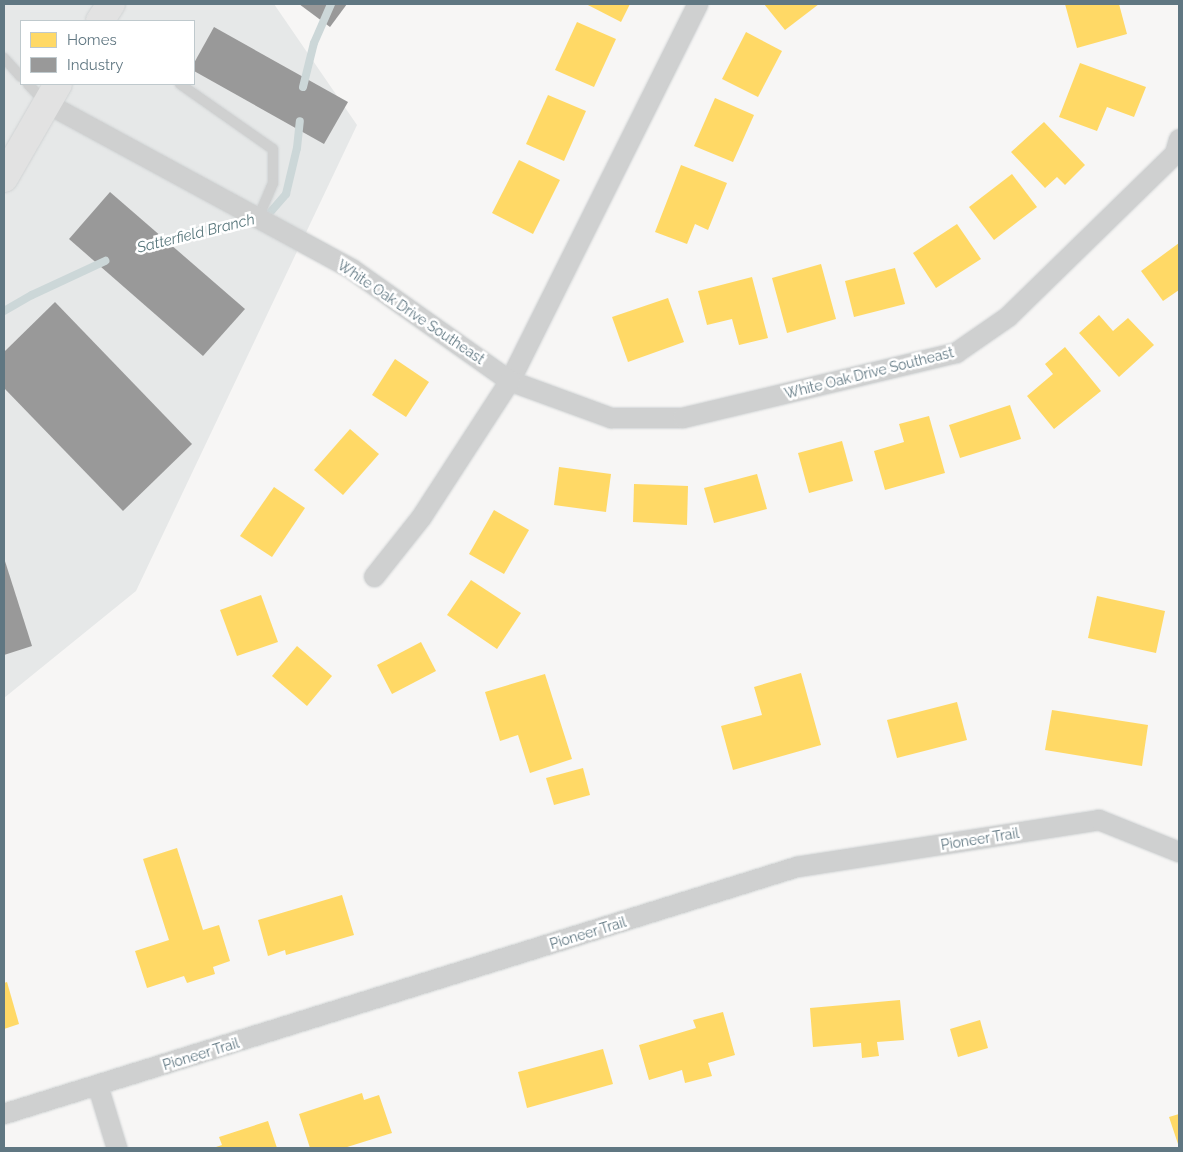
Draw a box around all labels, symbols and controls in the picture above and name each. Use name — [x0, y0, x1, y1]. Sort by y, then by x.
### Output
legend — [20, 20, 195, 85]
text: Homes — [67, 31, 117, 49]
text: Industry — [67, 56, 123, 74]
water label: Satterfield Branch — [135, 211, 257, 257]
street label: White Oak Drive Southeast — [334, 257, 488, 367]
street label: White Oak Drive Southeast — [783, 344, 955, 402]
street label: Pioneer Trail — [939, 824, 1021, 854]
street label: Pioneer Trail — [547, 913, 629, 953]
street label: Pioneer Trail — [160, 1034, 242, 1074]

